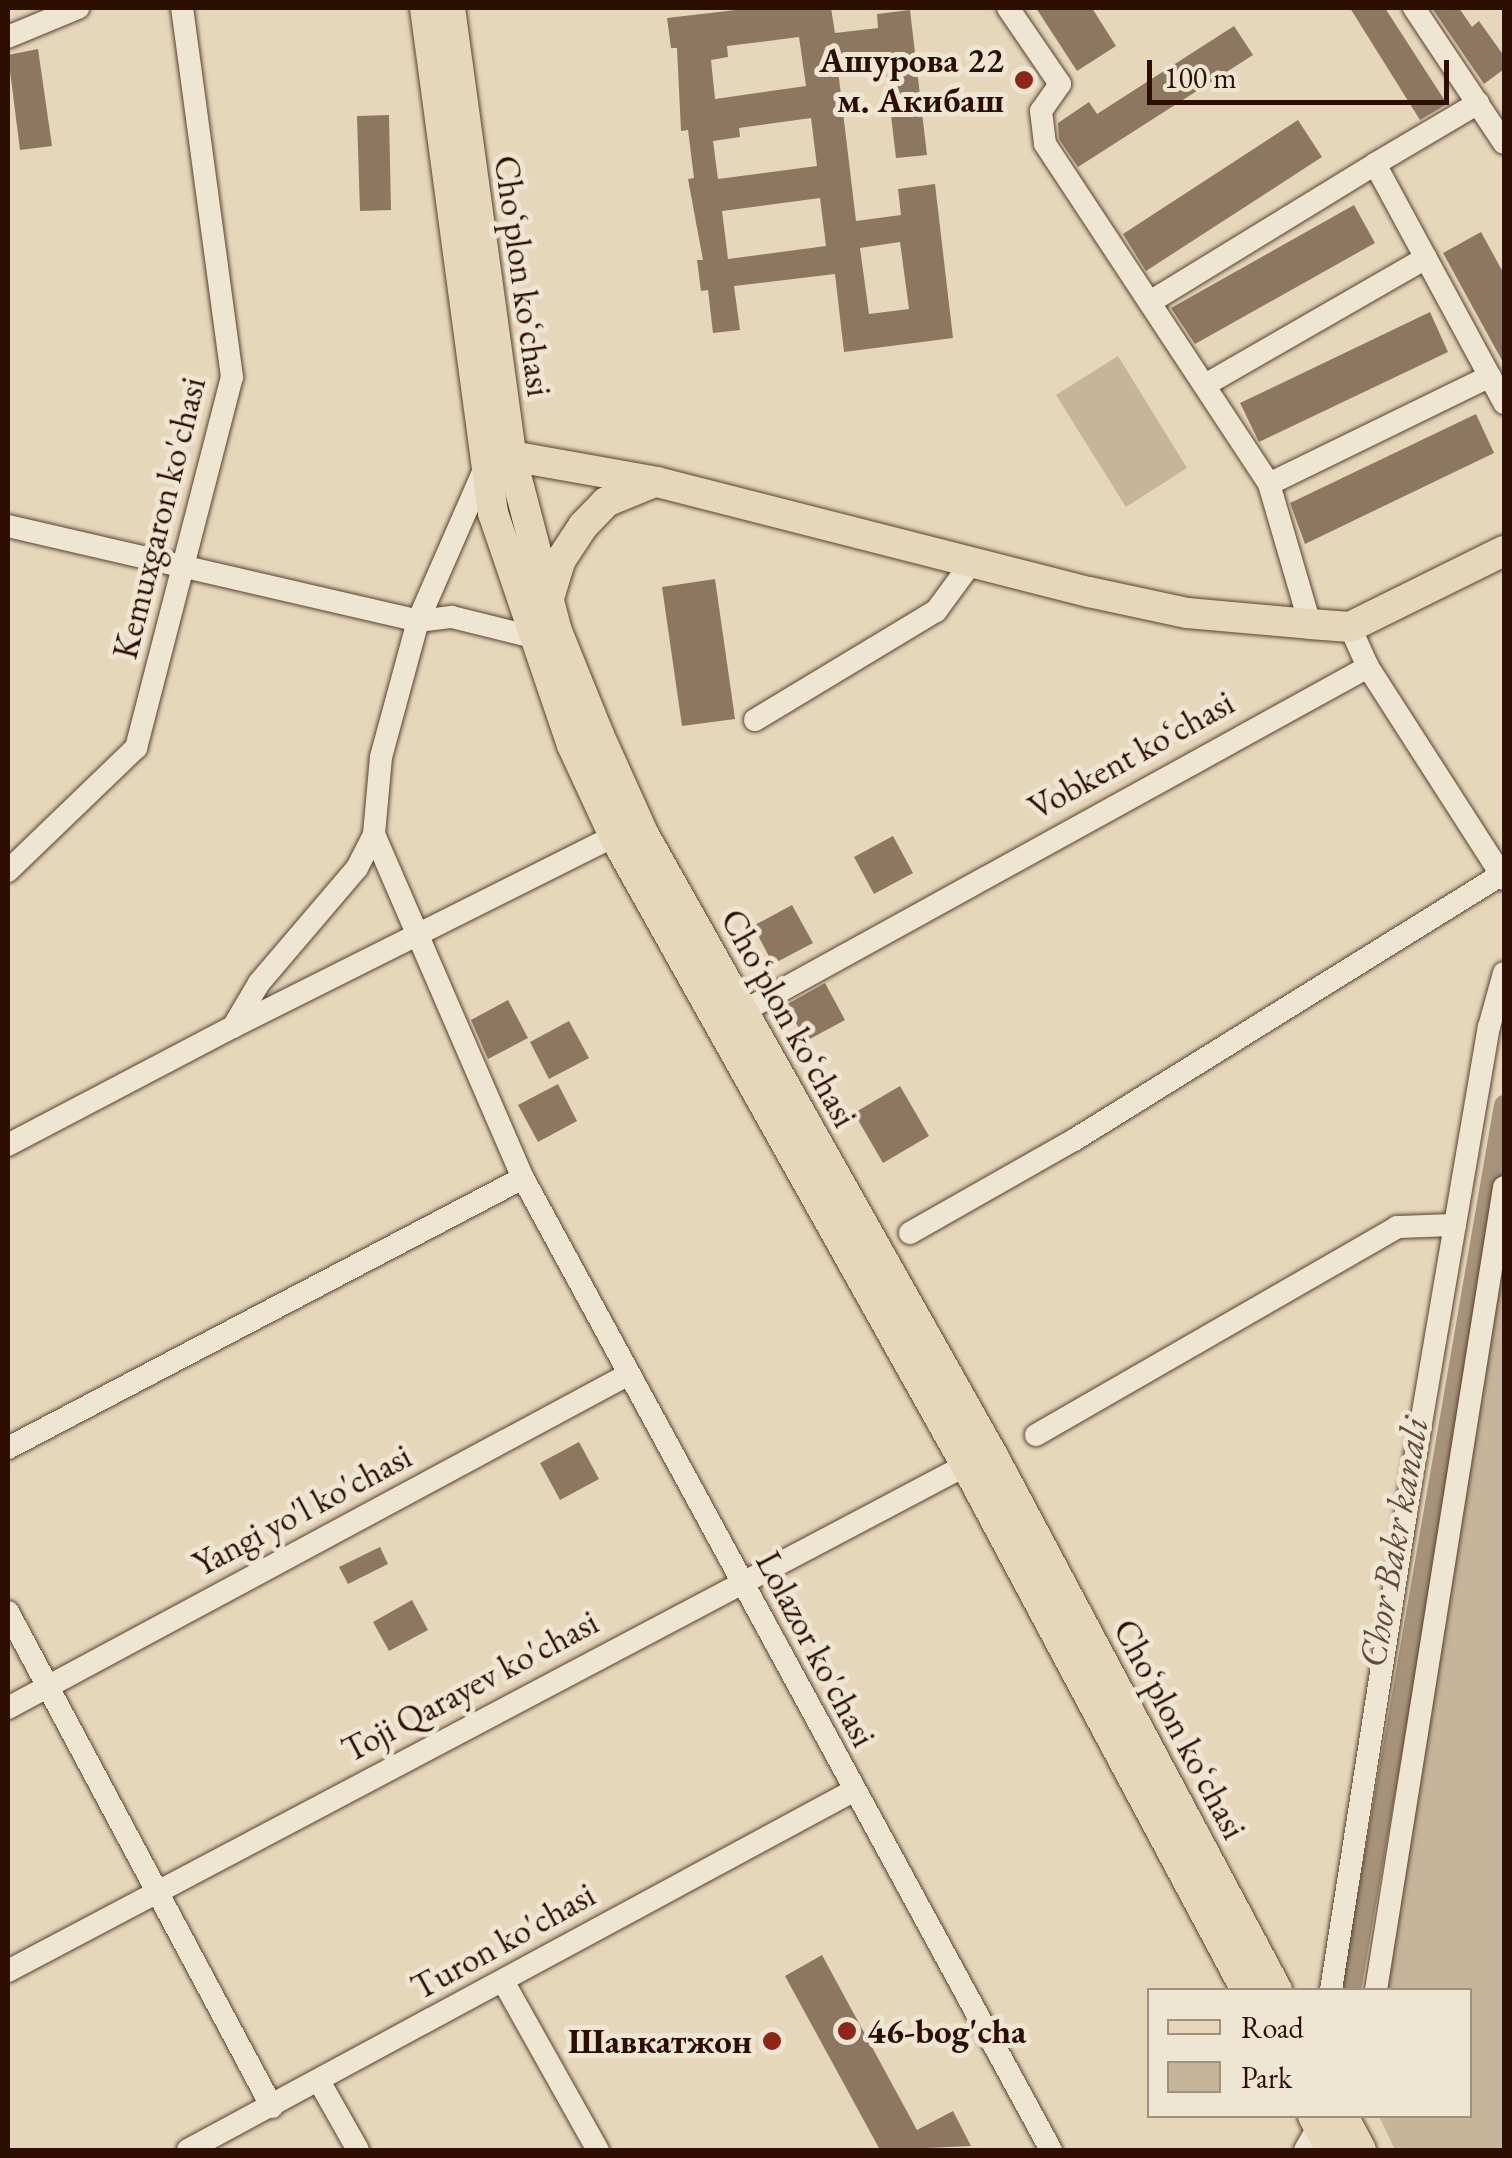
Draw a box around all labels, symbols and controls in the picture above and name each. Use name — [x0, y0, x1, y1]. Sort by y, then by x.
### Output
place label: Ашурова 22 м. Акибаш — [819, 39, 1004, 121]
scale bar — [1152, 40, 1454, 102]
text: 100 m — [1164, 58, 1237, 97]
marker: Ашурова 22 м. Акибаш — [1013, 69, 1035, 91]
street label: Choʻplon koʻchasi — [485, 153, 561, 399]
street label: Kemuxgaron ko'chasi — [104, 373, 214, 663]
street label: Vobkent koʻchasi — [1021, 681, 1241, 829]
street label: Choʻplon koʻchasi — [712, 902, 866, 1134]
water label: Chor Bakr kanali — [1349, 1413, 1437, 1671]
street label: Yangi yo'l ko'chasi — [186, 1435, 418, 1585]
street label: Lolazor ko'chasi — [747, 1544, 885, 1754]
street label: Toji Qarayev ko'chasi — [335, 1601, 605, 1771]
street label: Choʻplon koʻchasi — [1104, 1612, 1256, 1846]
street label: Turon ko'chasi — [404, 1873, 602, 2009]
legend — [1147, 1988, 1472, 2118]
text: Road — [1241, 2008, 1304, 2047]
place label: 46-bog'cha — [867, 2010, 1026, 2052]
place label: Шавкатжон — [568, 2020, 752, 2062]
marker: 46-bog'cha — [836, 2020, 858, 2042]
marker: Шавкатжон — [761, 2030, 783, 2052]
text: Park — [1241, 2058, 1292, 2097]

